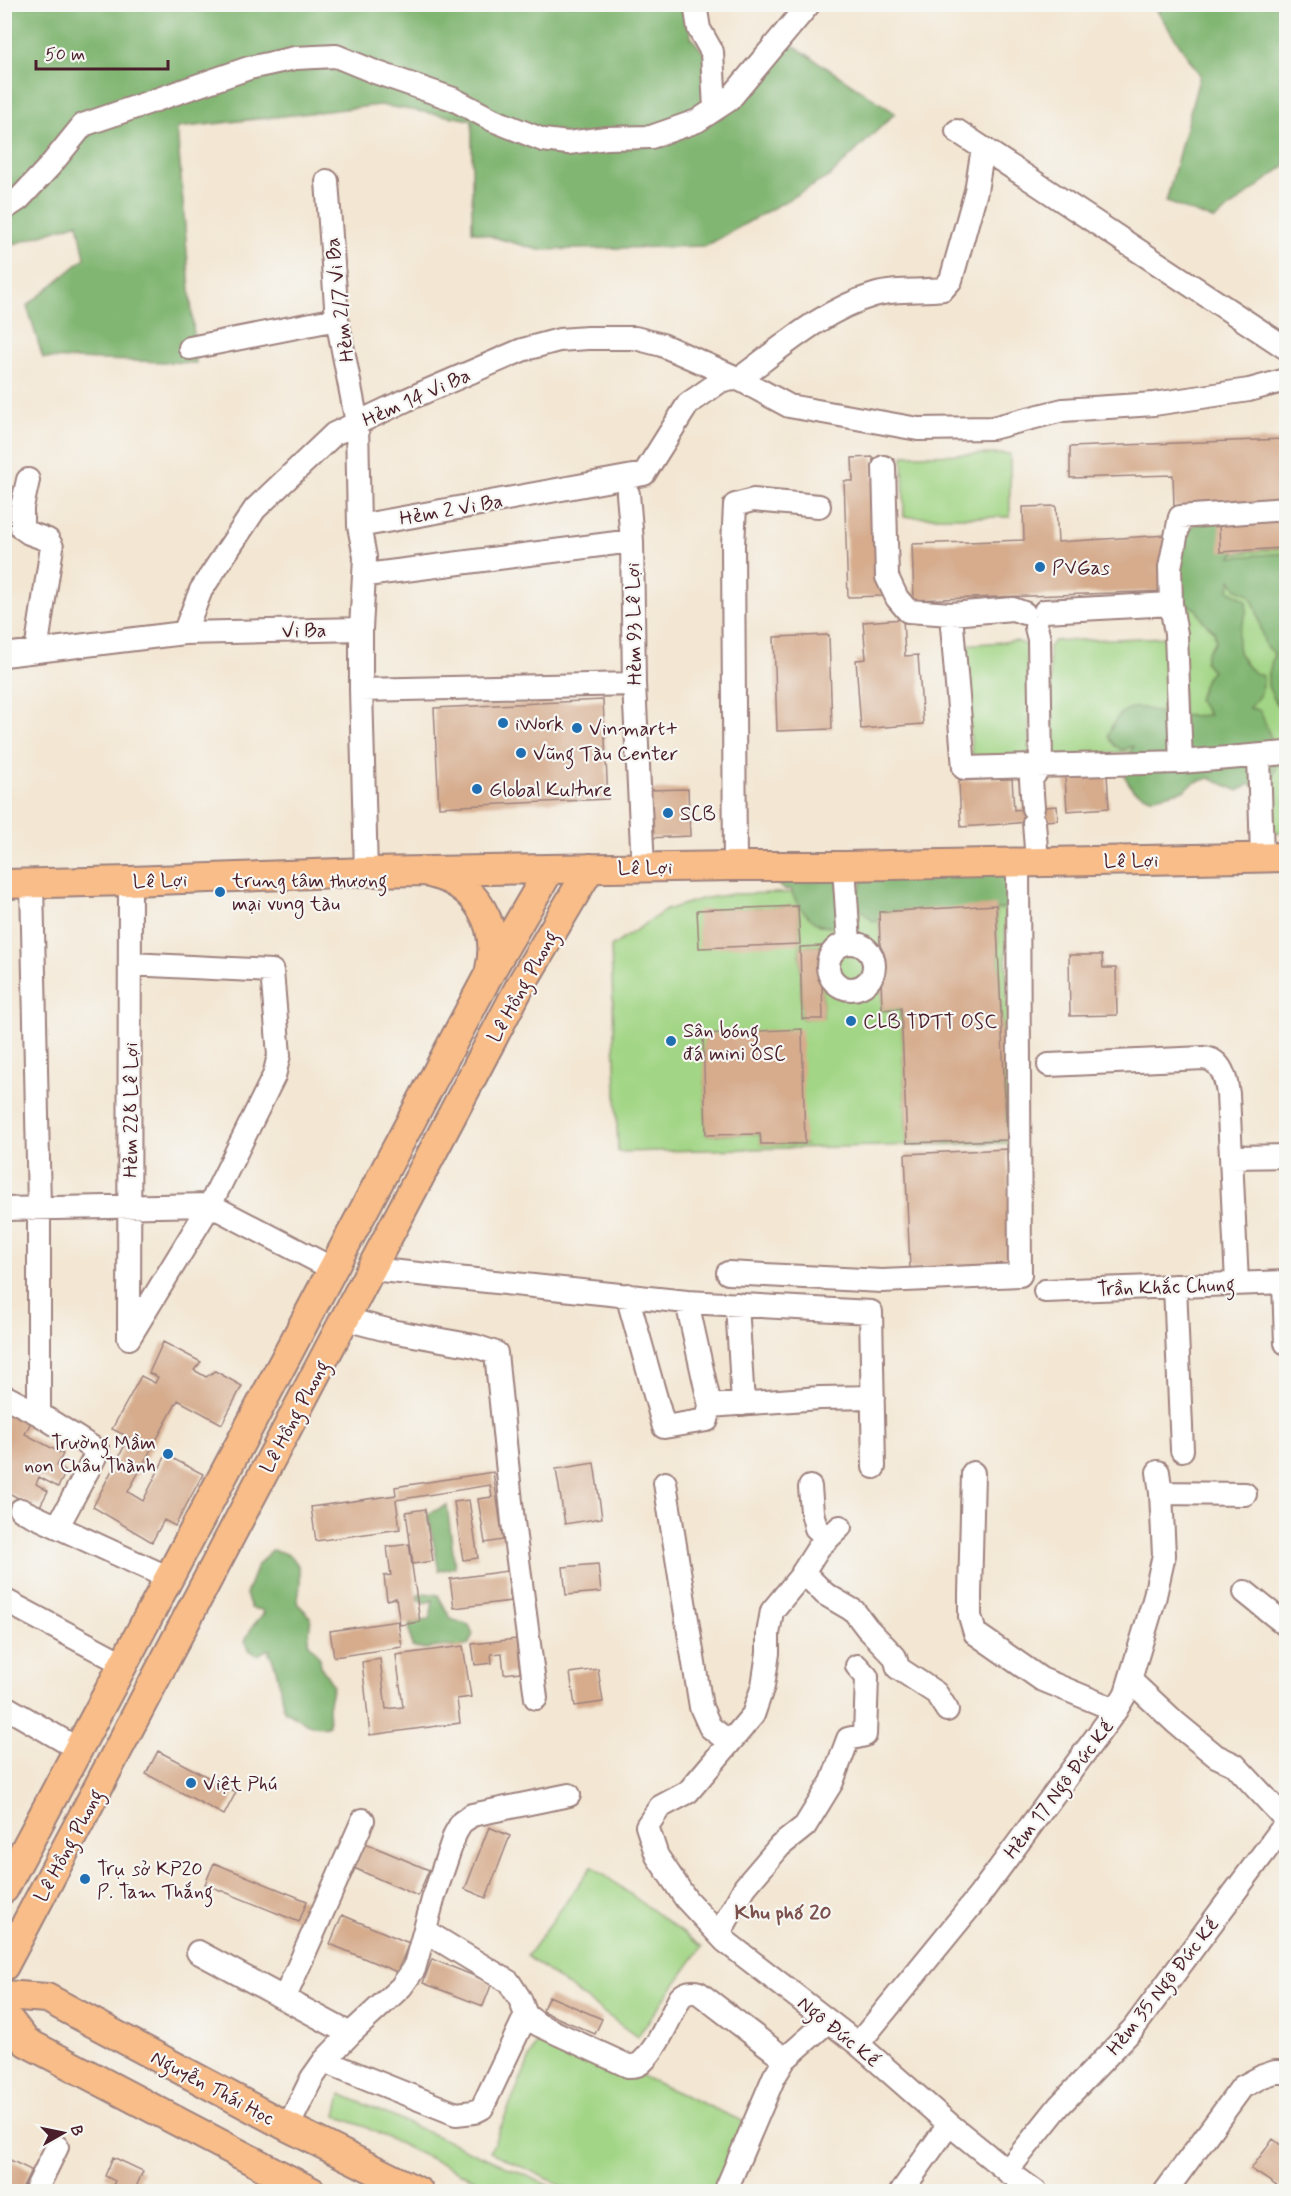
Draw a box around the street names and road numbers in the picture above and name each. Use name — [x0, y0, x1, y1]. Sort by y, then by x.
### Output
street label: Hẻm 2/7 Vi Ba — [319, 236, 362, 364]
street label: Hẻm 14 Vi Ba — [358, 363, 475, 434]
street label: Hẻm 2 Vi Ba — [398, 488, 505, 533]
street label: Hẻm 93 Lê Lợi — [620, 562, 649, 686]
street label: Vi Ba — [281, 618, 327, 645]
street label: Lê Lợi — [1103, 848, 1159, 875]
street label: Lê Lợi — [617, 855, 673, 882]
street label: Lê Lợi — [132, 867, 188, 896]
street label: Lê Hồng Phong — [481, 926, 567, 1049]
street label: Hẻm 228 Lê Lợi — [118, 1042, 145, 1178]
street label: Trần Khắc Chung — [1097, 1272, 1236, 1305]
street label: Lê Hồng Phong — [254, 1355, 338, 1479]
street label: Hẻm 17 Ngô Đức Kế — [998, 1715, 1122, 1866]
street label: Lê Hồng Phong — [28, 1784, 112, 1908]
street label: Hẻm 35 Ngô Đức Kế — [1101, 1912, 1227, 2063]
street label: Ngô Đức Kế — [790, 1991, 885, 2076]
street label: Nguyễn Thái Học — [145, 2044, 279, 2134]

